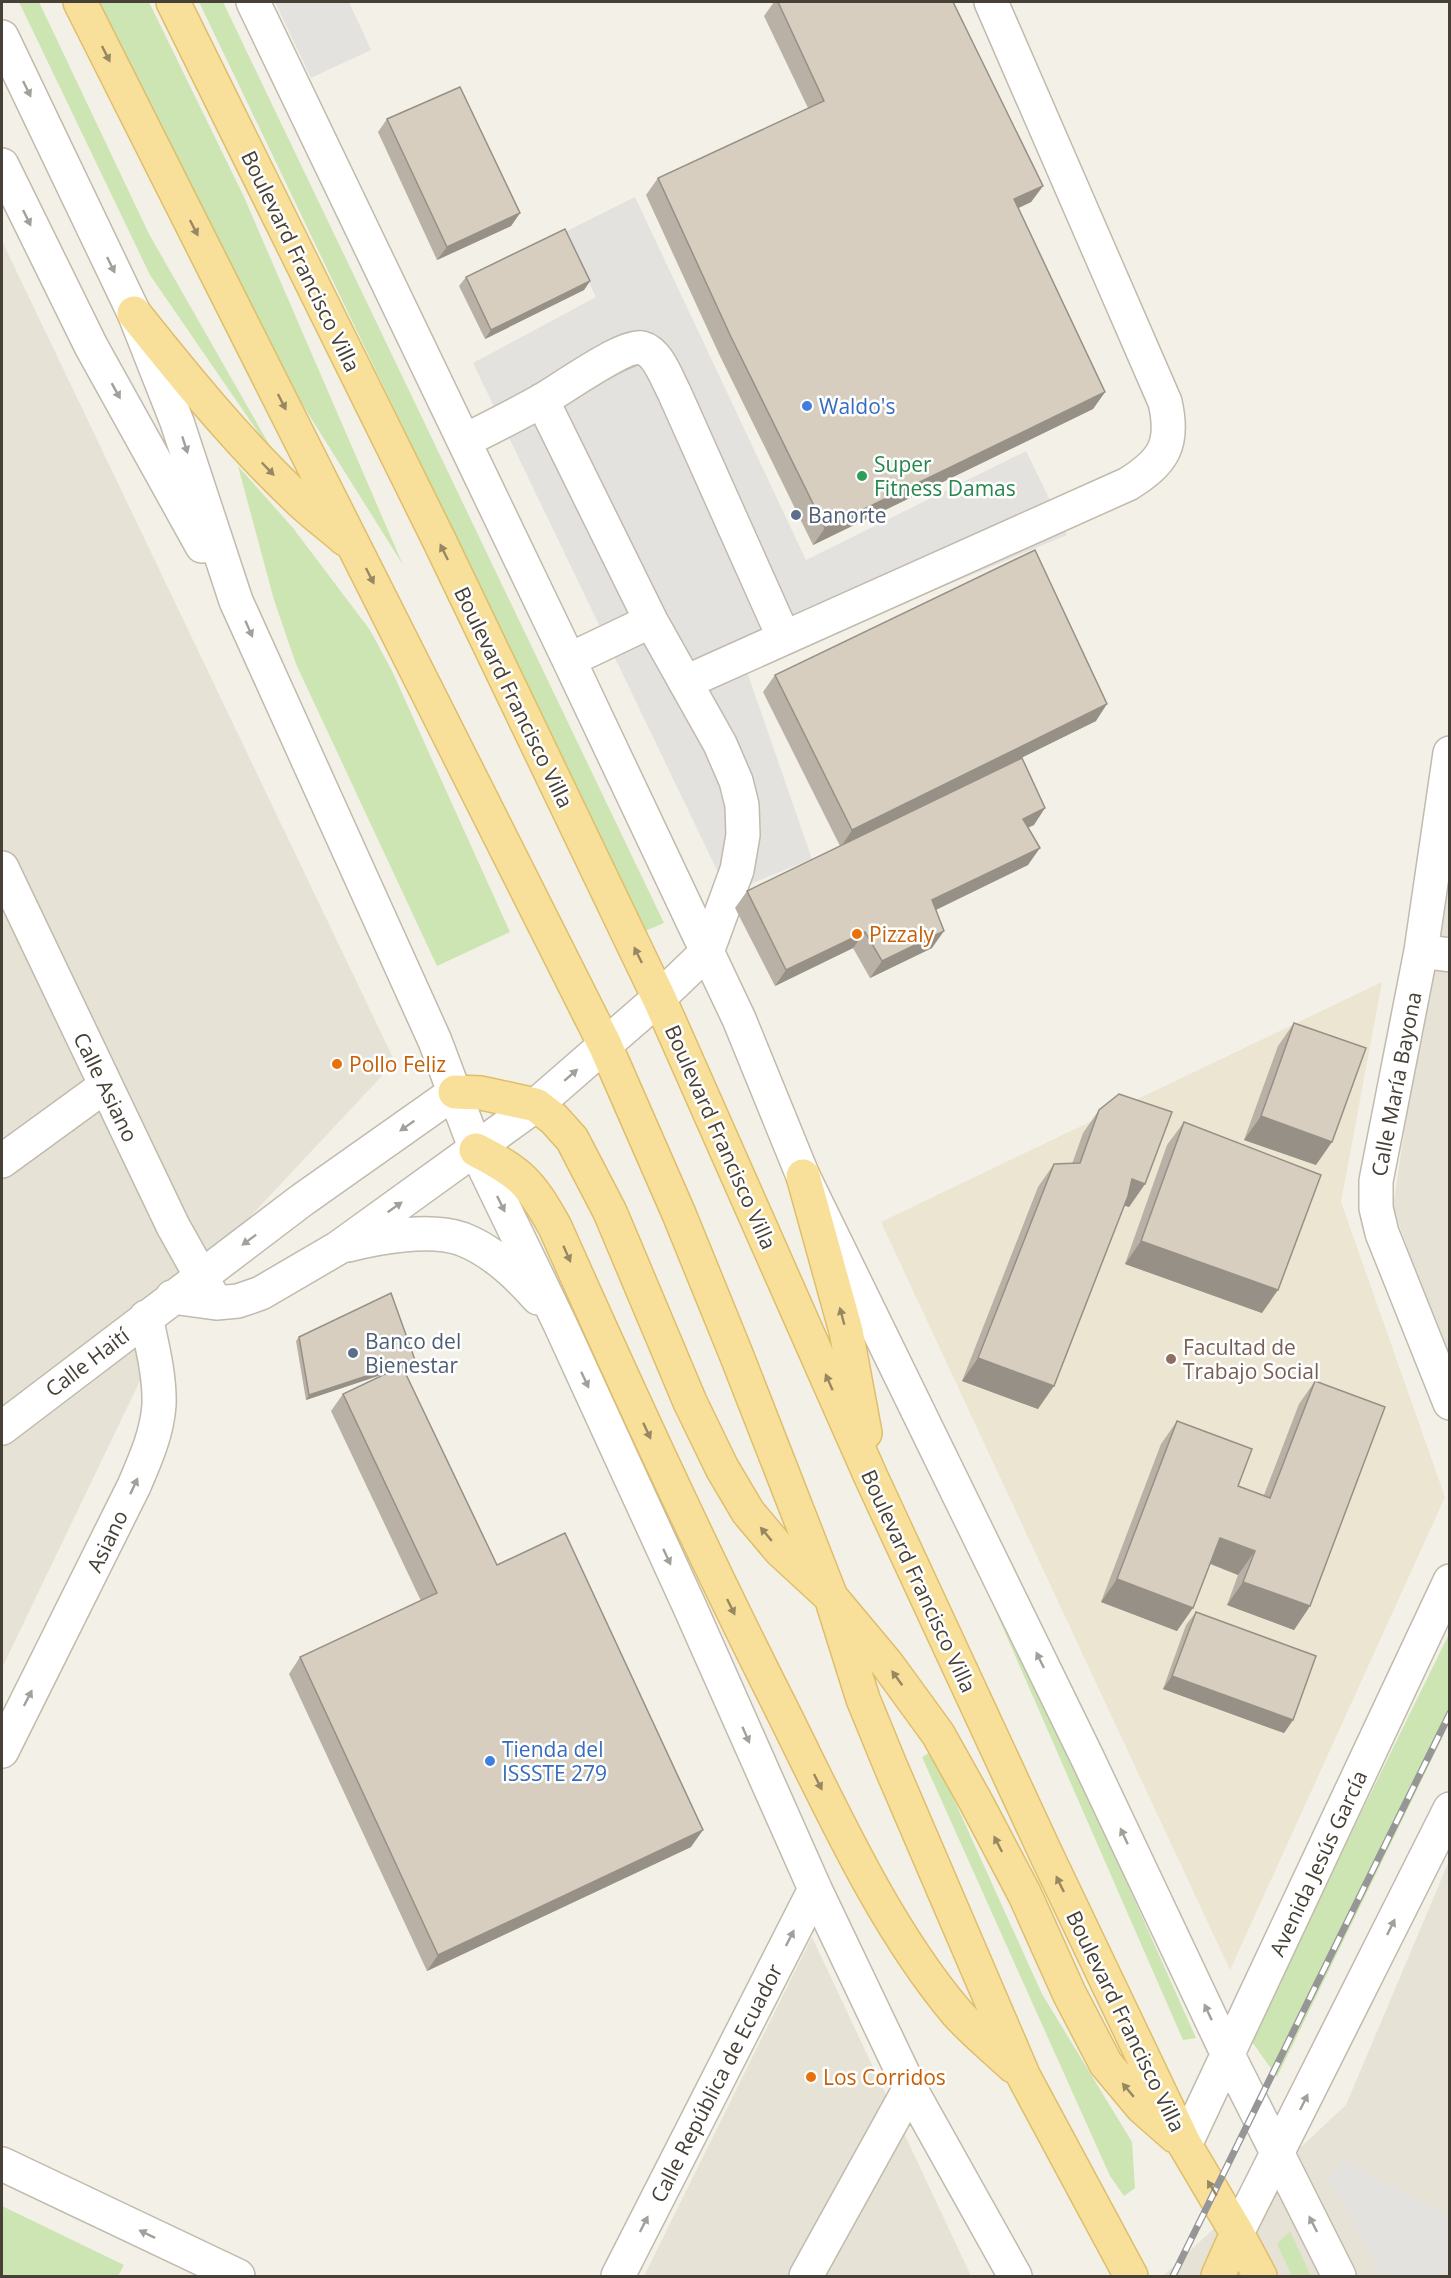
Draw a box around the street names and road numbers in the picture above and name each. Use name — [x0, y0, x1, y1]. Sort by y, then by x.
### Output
street label: Boulevard Francisco Villa — [235, 146, 367, 376]
street label: Boulevard Francisco Villa — [448, 582, 580, 812]
street label: Calle María Bayona — [1364, 989, 1428, 1179]
street label: Boulevard Francisco Villa — [659, 1020, 783, 1254]
street label: Calle Asiano — [67, 1028, 145, 1146]
street label: Calle Haití — [39, 1321, 135, 1403]
street label: Boulevard Francisco Villa — [855, 1465, 983, 1697]
street label: Asiano — [80, 1505, 134, 1577]
street label: Avenida Jesús García — [1263, 1766, 1373, 1960]
street label: Boulevard Francisco Villa — [1060, 1906, 1192, 2136]
street label: Calle República de Ecuador — [644, 1959, 789, 2207]

